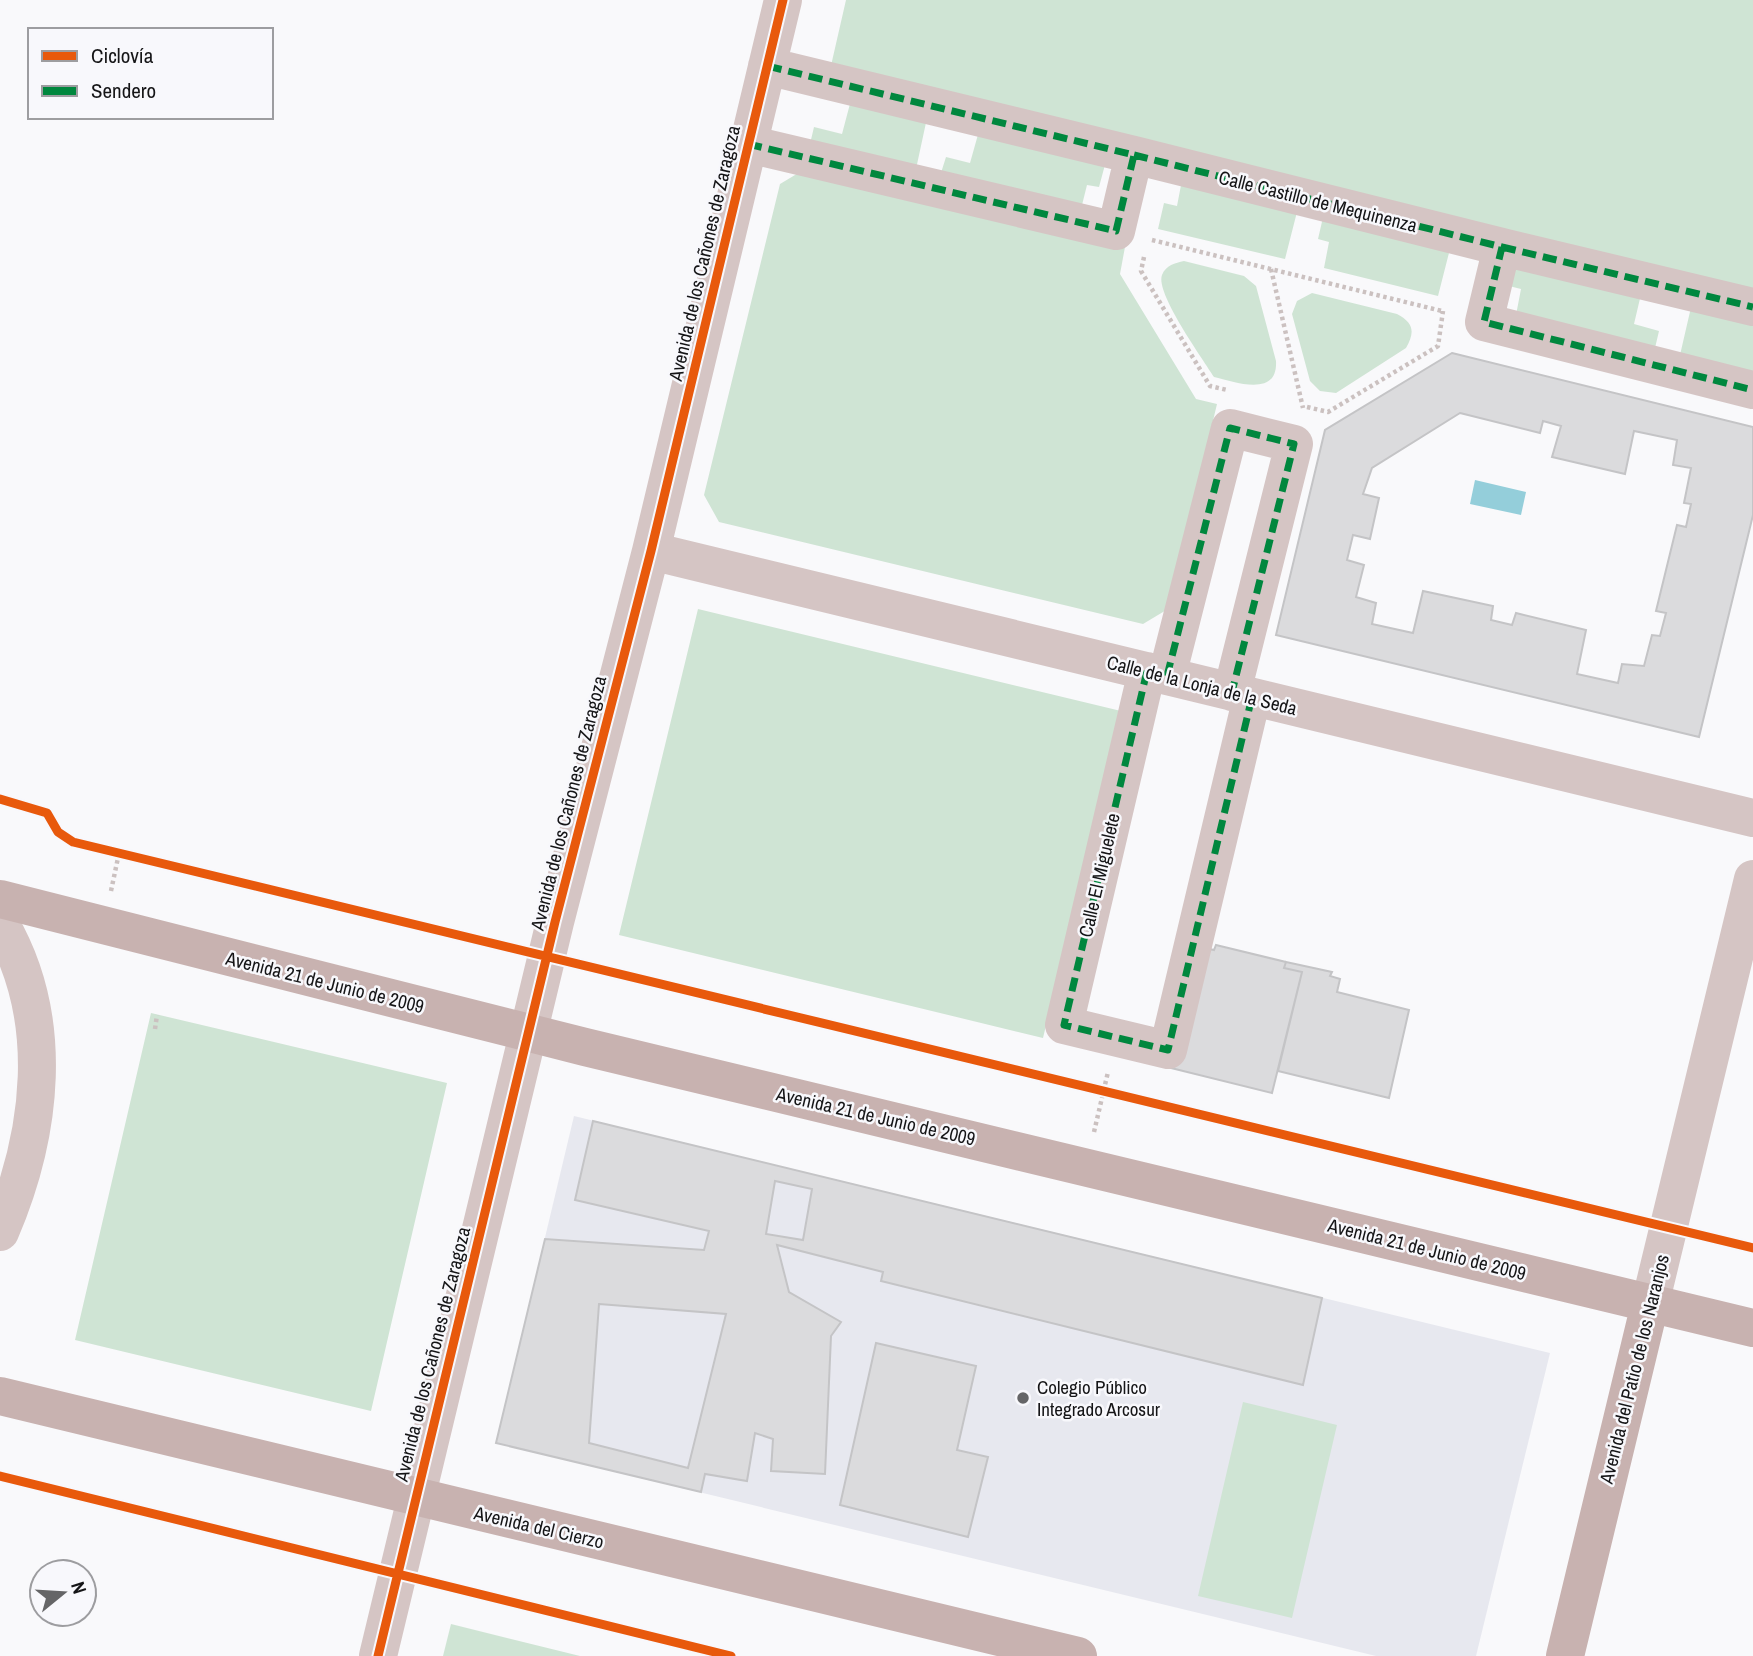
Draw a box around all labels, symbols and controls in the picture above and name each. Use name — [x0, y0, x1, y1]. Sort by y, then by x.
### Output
legend — [28, 28, 273, 119]
text: Ciclovía — [91, 41, 154, 70]
text: Sendero — [91, 76, 156, 105]
street label: Avenida de los Cañones de Zaragoza — [662, 122, 746, 384]
street label: Calle Castillo de Mequinenza — [1216, 164, 1420, 238]
street label: Calle de la Lonja de la Seda — [1104, 649, 1300, 721]
street label: Avenida de los Cañones de Zaragoza — [524, 673, 612, 934]
street label: Calle El Miguelete — [1072, 810, 1126, 940]
street label: Avenida 21 de Junio de 2009 — [222, 945, 427, 1019]
street label: Avenida 21 de Junio de 2009 — [773, 1080, 978, 1152]
street label: Avenida 21 de Junio de 2009 — [1324, 1212, 1529, 1286]
street label: Avenida de los Cañones de Zaragoza — [388, 1224, 476, 1485]
street label: Avenida del Patio de los Naranjos — [1593, 1251, 1675, 1487]
place label: Colegio Público Integrado Arcosur — [1037, 1374, 1161, 1422]
marker: Colegio Público Integrado Arcosur — [1015, 1390, 1031, 1406]
street label: Avenida del Cierzo — [471, 1499, 606, 1555]
north arrow — [28, 1558, 98, 1628]
text: N — [65, 1578, 93, 1597]

